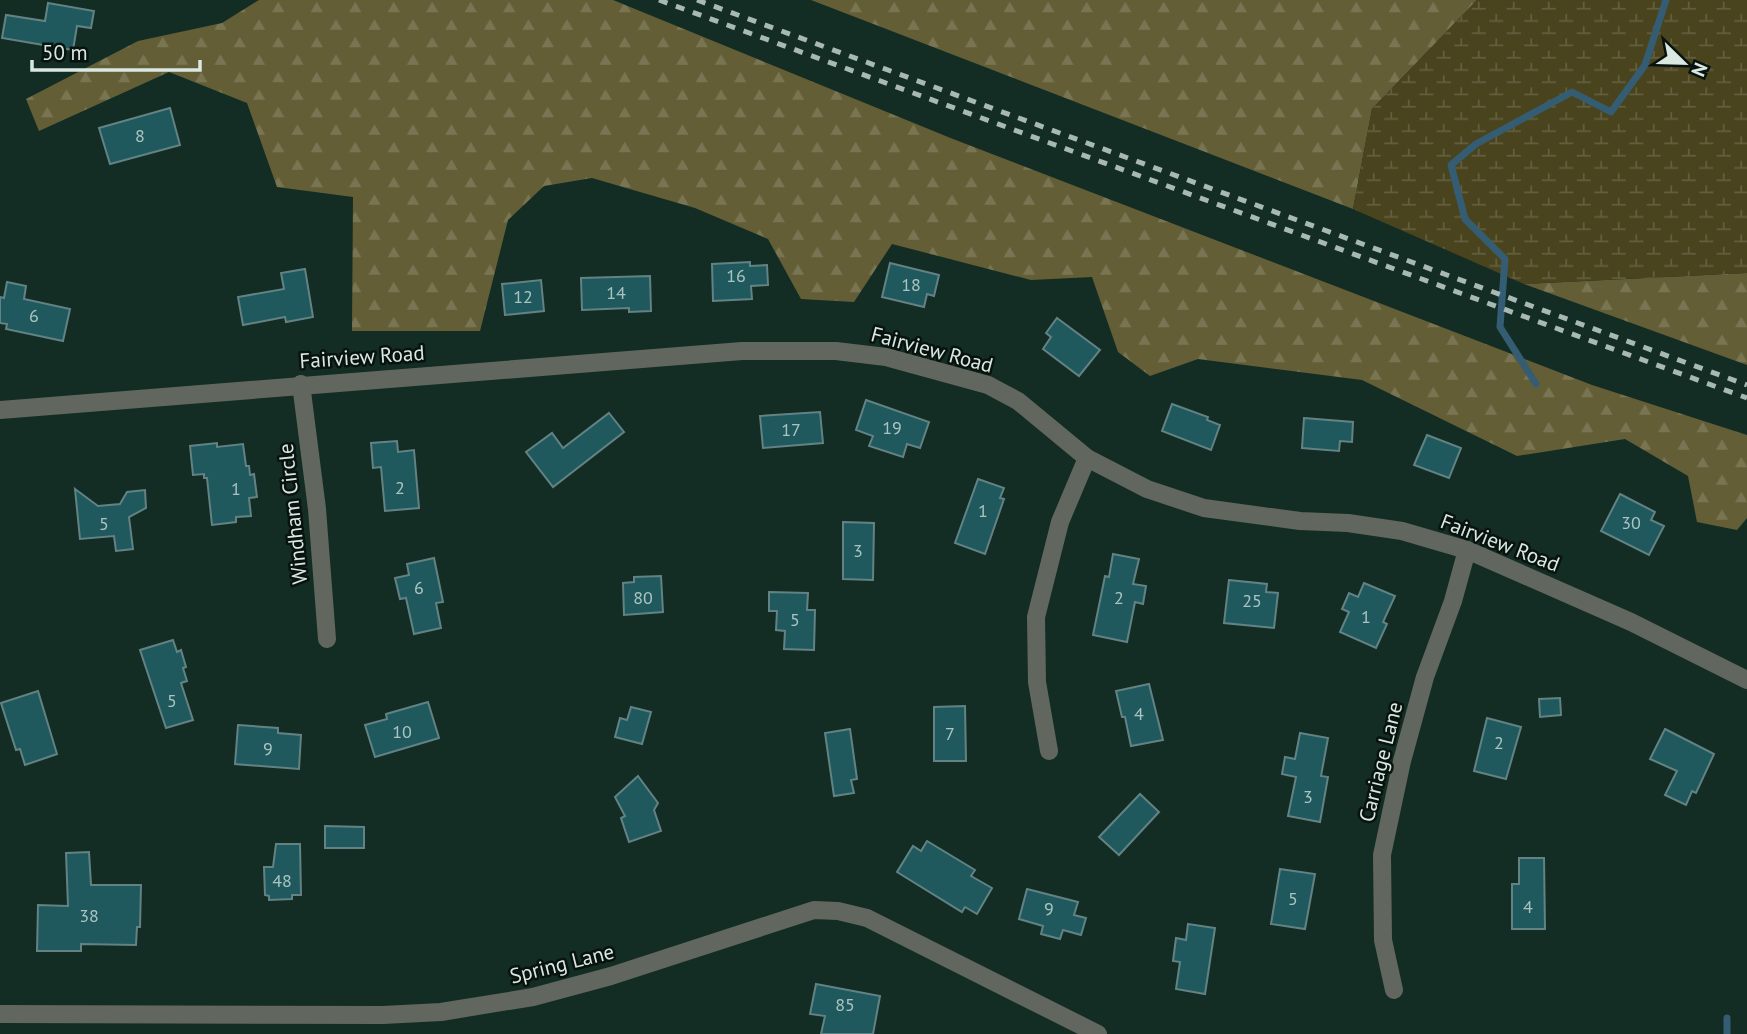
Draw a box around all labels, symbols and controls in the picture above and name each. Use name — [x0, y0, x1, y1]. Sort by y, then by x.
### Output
scale bar — [32, 28, 200, 72]
north arrow — [1649, 28, 1719, 98]
text: 50 m — [42, 39, 88, 66]
text: N — [1686, 59, 1713, 80]
house number: 8 — [135, 124, 145, 147]
house number: 16 — [726, 264, 746, 287]
house number: 18 — [901, 273, 921, 296]
house number: 14 — [606, 281, 626, 304]
house number: 12 — [513, 285, 533, 308]
house number: 6 — [29, 304, 39, 327]
street label: Fairview Road — [868, 320, 996, 379]
street label: Fairview Road — [299, 339, 425, 374]
house number: 19 — [882, 416, 902, 439]
house number: 17 — [781, 418, 801, 441]
street label: Windham Circle — [272, 442, 313, 586]
house number: 2 — [395, 476, 405, 499]
house number: 1 — [231, 477, 241, 500]
house number: 1 — [978, 499, 988, 522]
street label: Fairview Road — [1437, 507, 1563, 578]
house number: 30 — [1621, 511, 1641, 534]
house number: 5 — [99, 512, 109, 535]
house number: 3 — [853, 539, 863, 562]
house number: 6 — [414, 576, 424, 599]
house number: 80 — [633, 586, 653, 609]
house number: 2 — [1114, 586, 1124, 609]
house number: 25 — [1242, 589, 1262, 612]
house number: 1 — [1361, 605, 1371, 628]
house number: 5 — [790, 608, 800, 631]
house number: 5 — [167, 689, 177, 712]
street label: Carriage Lane — [1353, 699, 1408, 825]
house number: 4 — [1134, 702, 1144, 725]
house number: 10 — [392, 720, 412, 743]
house number: 7 — [945, 722, 955, 745]
house number: 2 — [1494, 731, 1504, 754]
house number: 9 — [263, 737, 273, 760]
house number: 3 — [1303, 785, 1313, 808]
house number: 48 — [272, 869, 292, 892]
house number: 5 — [1288, 887, 1298, 910]
house number: 4 — [1523, 895, 1533, 918]
house number: 9 — [1044, 897, 1054, 920]
house number: 38 — [79, 904, 99, 927]
street label: Spring Lane — [507, 938, 617, 990]
house number: 85 — [835, 993, 855, 1016]

